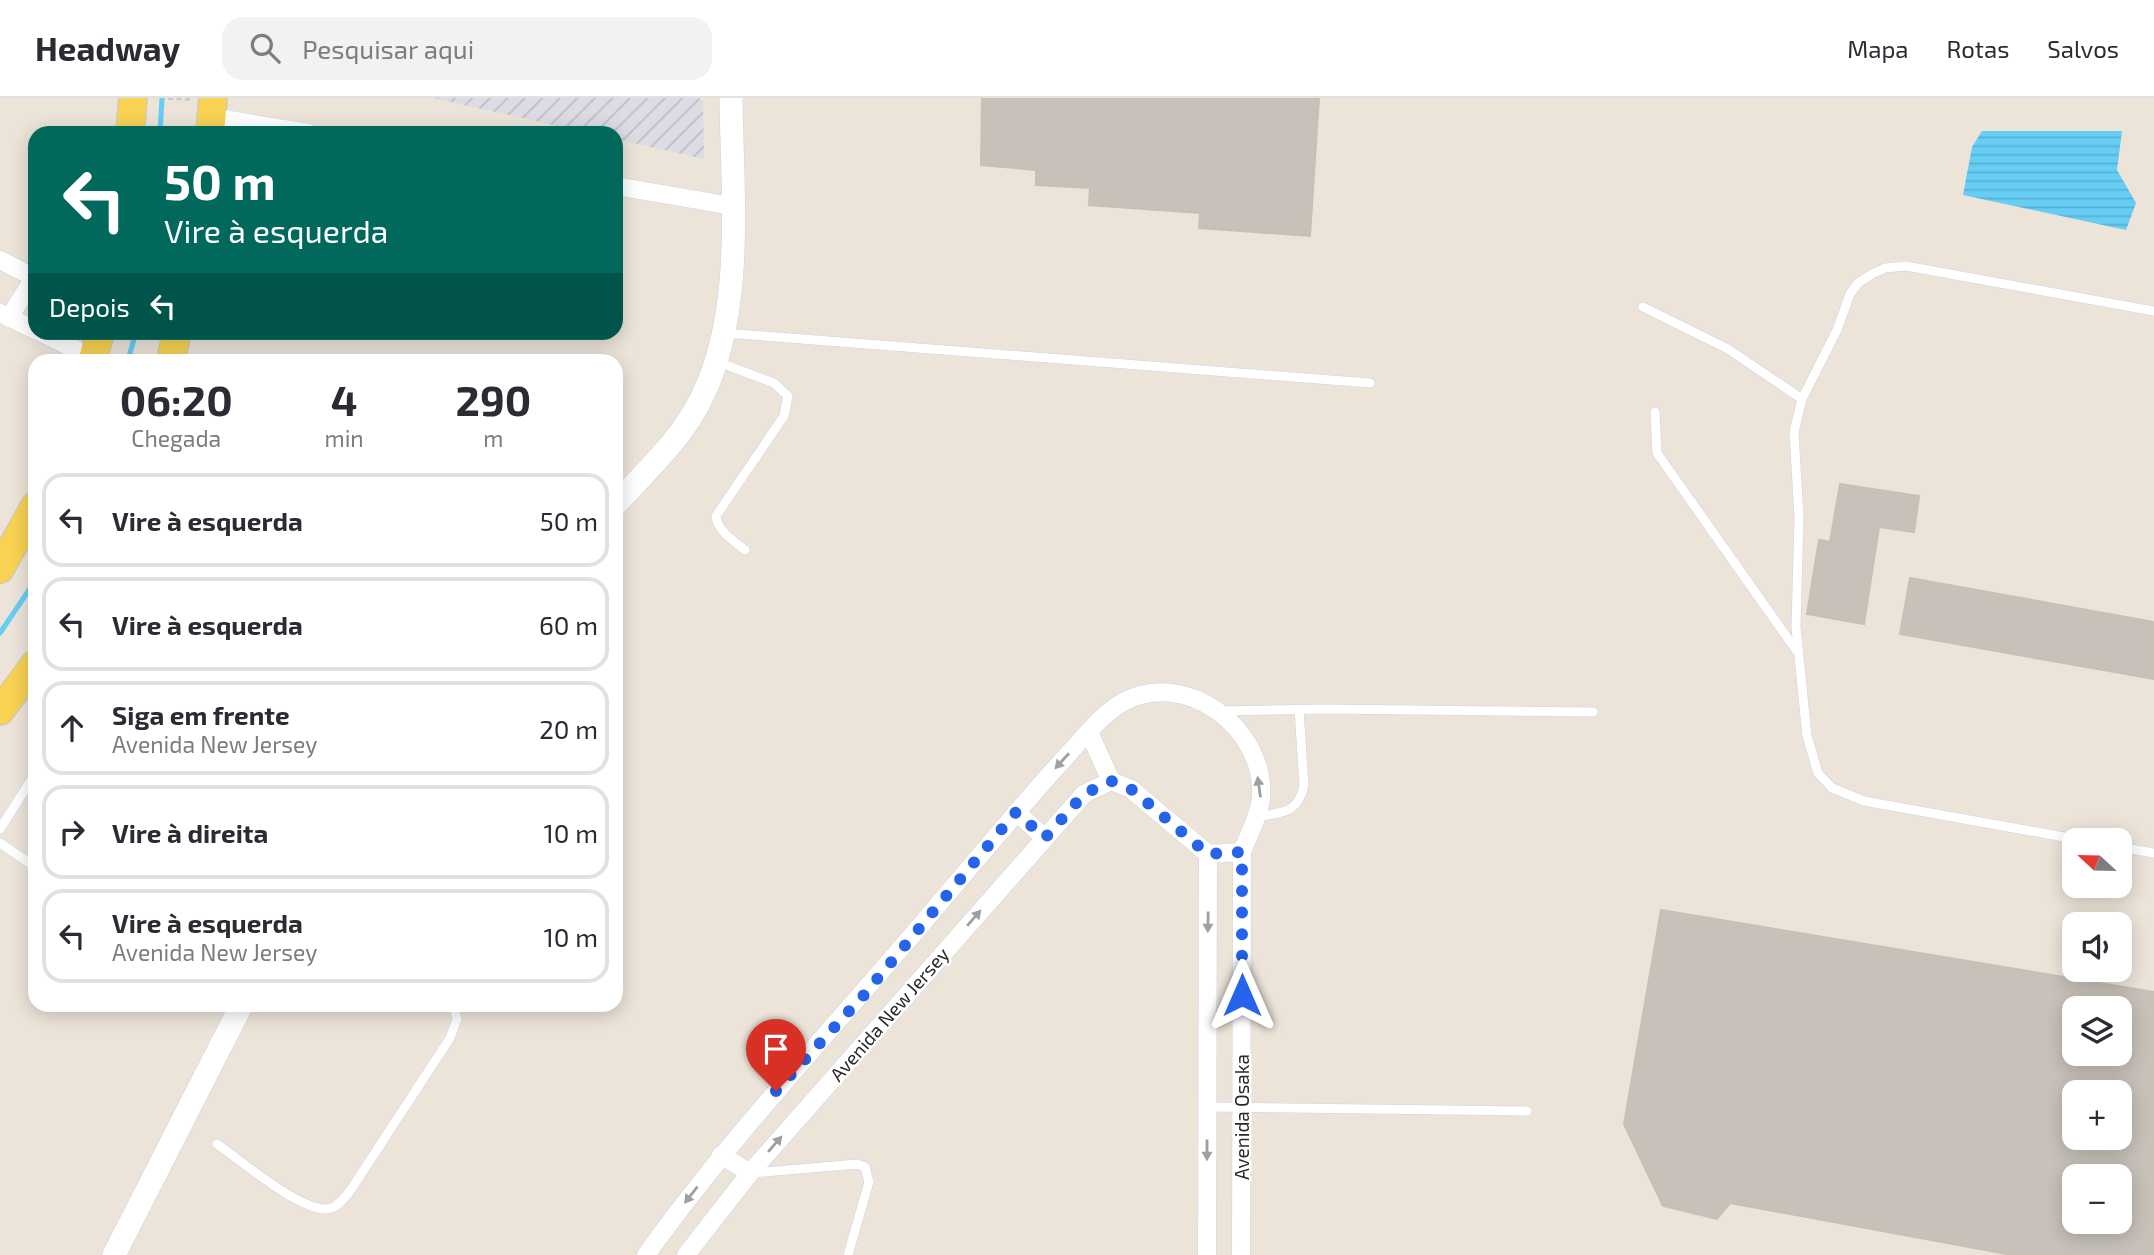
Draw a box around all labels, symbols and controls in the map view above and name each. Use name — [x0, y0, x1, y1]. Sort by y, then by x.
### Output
search box — [222, 17, 712, 80]
text: Headway — [35, 28, 180, 68]
icon: search — [246, 29, 284, 67]
text: Pesquisar aqui — [302, 33, 474, 64]
text: Mapa — [1847, 34, 1909, 63]
text: Rotas — [1947, 34, 2009, 63]
text: Salvos — [2047, 34, 2119, 63]
text: 50 m — [164, 151, 276, 210]
icon: left — [49, 154, 140, 245]
text: Vire à esquerda — [164, 211, 388, 249]
icon: left — [144, 287, 182, 325]
text: Depois — [49, 291, 130, 322]
text: 06:20 — [120, 374, 233, 424]
text: 4 — [331, 374, 358, 424]
text: 290 — [456, 374, 531, 424]
text: Chegada — [131, 424, 221, 452]
text: min — [325, 424, 364, 452]
text: m — [483, 424, 503, 452]
icon: left — [53, 501, 91, 539]
text: Vire à esquerda — [112, 505, 303, 536]
text: 50 m — [540, 505, 598, 536]
icon: left — [53, 605, 91, 643]
text: Vire à esquerda — [112, 609, 303, 640]
text: 60 m — [539, 609, 598, 640]
text: Siga em frente — [112, 699, 290, 730]
icon: ahead — [53, 709, 91, 747]
text: 20 m — [539, 713, 598, 744]
text: Avenida New Jersey — [112, 730, 318, 758]
one-way arrow — [1054, 752, 1070, 770]
one-way arrow — [1253, 776, 1264, 798]
icon: right — [53, 813, 91, 851]
text: Vire à direita — [112, 817, 268, 848]
text: 10 m — [543, 817, 598, 848]
north arrow — [2062, 828, 2132, 898]
map controls — [2062, 828, 2132, 1234]
text: Vire à esquerda — [112, 907, 303, 938]
one-way arrow — [965, 910, 981, 927]
one-way arrow — [1202, 912, 1214, 934]
button: sound — [2062, 912, 2132, 982]
icon: left — [53, 917, 91, 955]
text: 10 m — [543, 921, 598, 952]
text: Avenida New Jersey — [112, 938, 318, 966]
street label: Avenida New Jersey — [825, 942, 953, 1086]
position arrow — [1205, 958, 1279, 1032]
button: layers — [2062, 996, 2132, 1066]
pin — [746, 1019, 806, 1091]
icon: arrive — [757, 1030, 795, 1068]
street label: Avenida Osaka — [1230, 1054, 1253, 1180]
button: + — [2062, 1080, 2132, 1150]
one-way arrow — [767, 1136, 782, 1153]
one-way arrow — [1201, 1139, 1213, 1161]
button: − — [2062, 1164, 2132, 1234]
one-way arrow — [684, 1186, 699, 1203]

